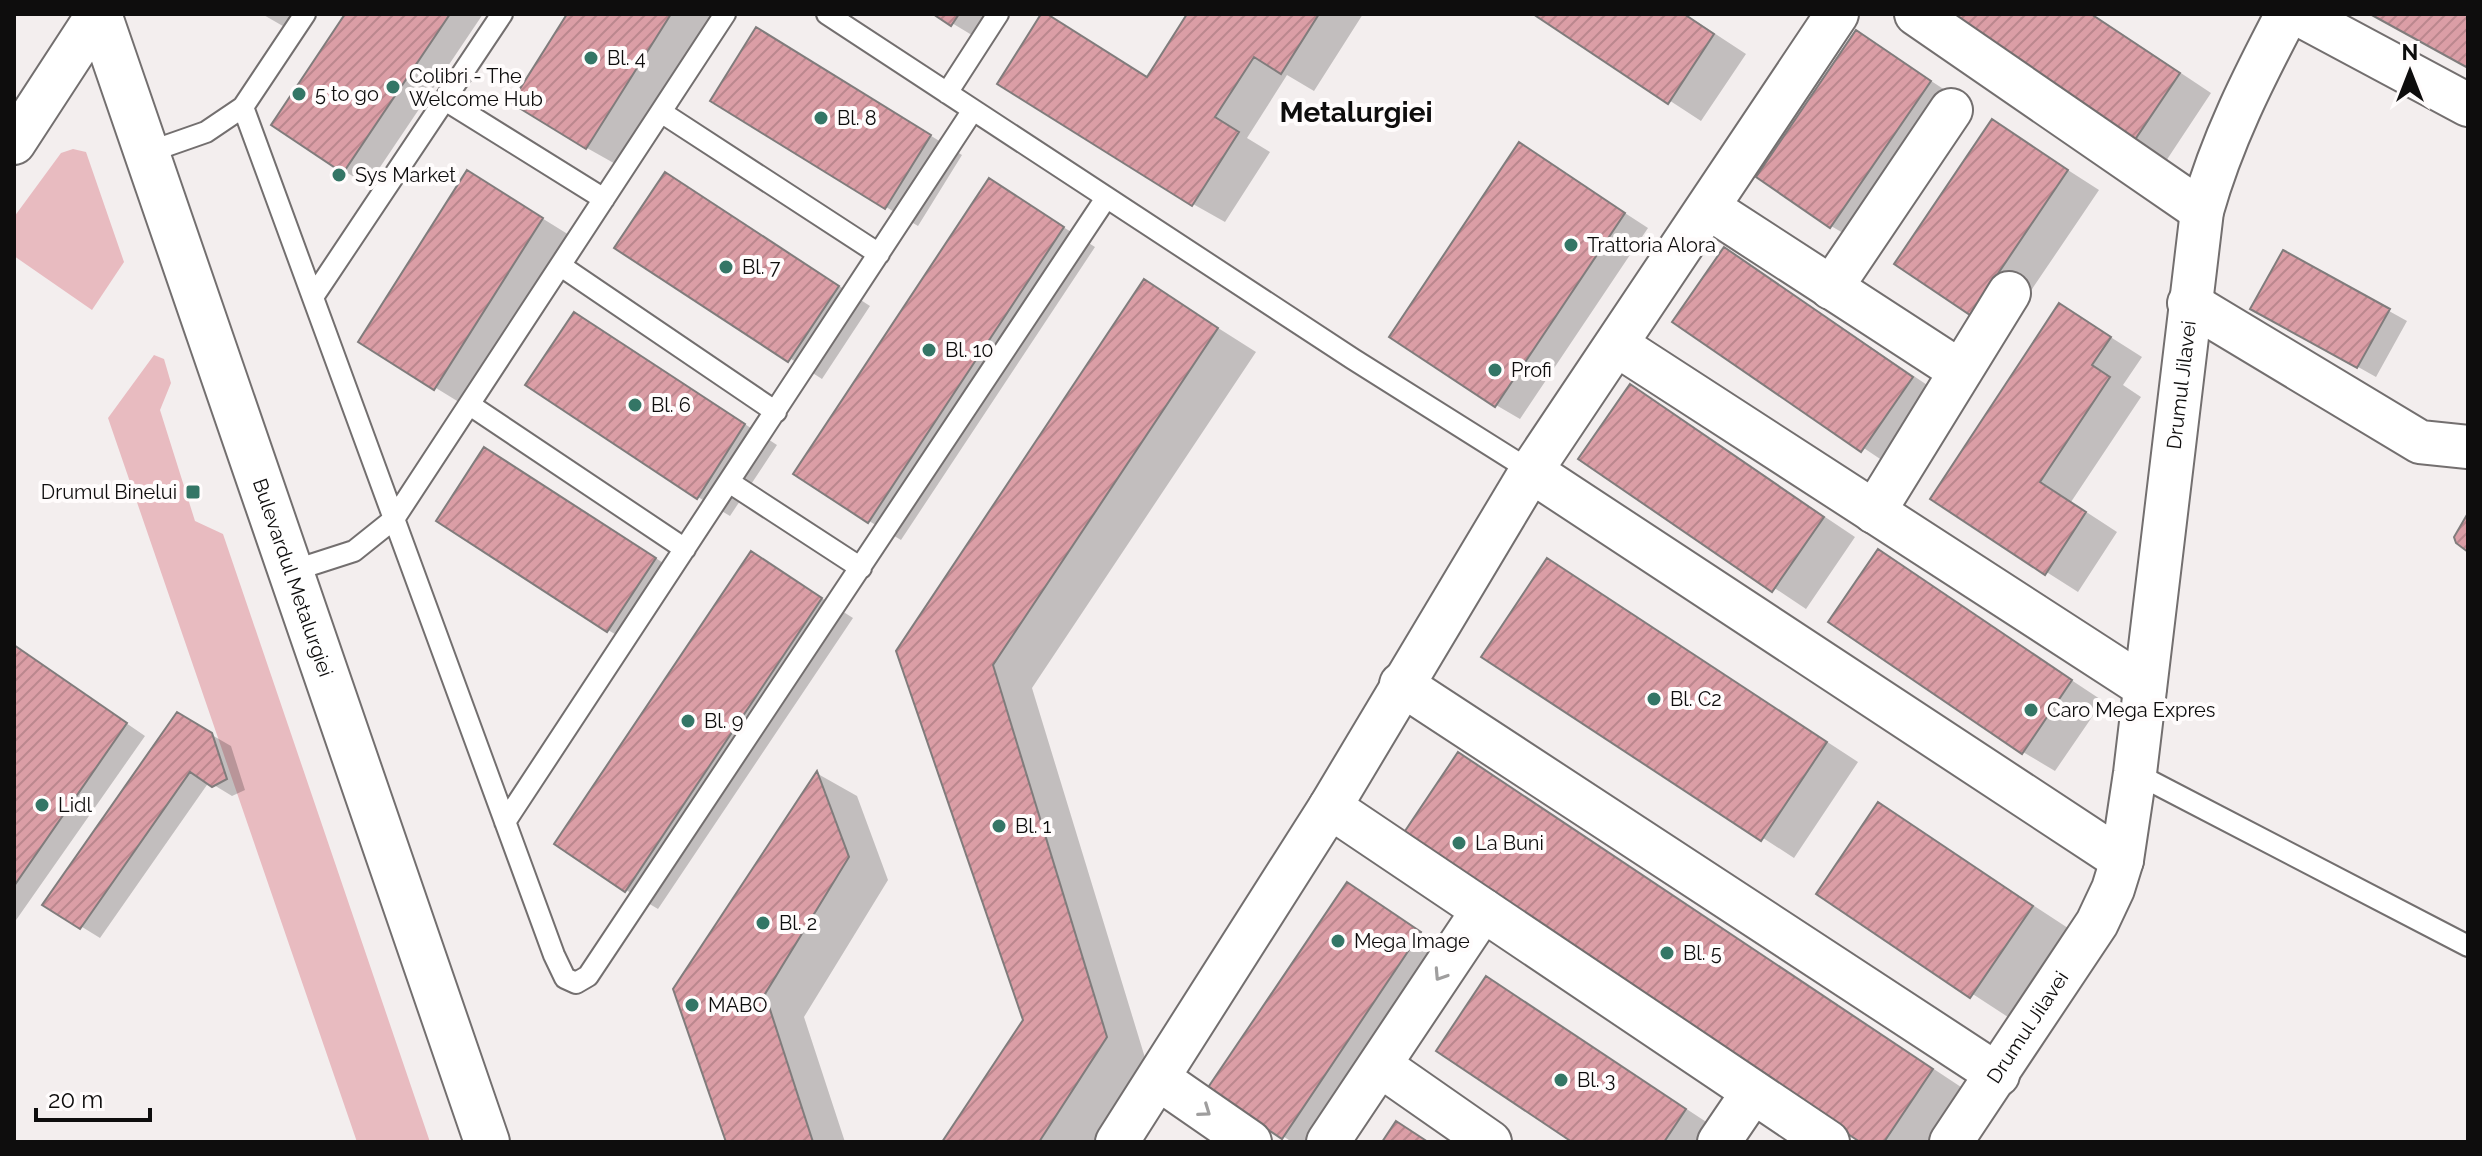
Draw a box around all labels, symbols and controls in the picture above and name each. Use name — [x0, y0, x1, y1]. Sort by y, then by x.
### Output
north arrow — [2370, 32, 2450, 112]
text: N — [2402, 39, 2418, 65]
place label: Bl. 4 — [607, 46, 646, 70]
marker: Bl. 4 — [582, 49, 600, 67]
place label: Colibri - The Welcome Hub — [409, 64, 543, 111]
marker: Colibri - The Welcome Hub — [384, 78, 402, 96]
place label: 5 to go — [315, 82, 379, 106]
marker: 5 to go — [290, 85, 308, 103]
district label: Metalurgiei — [1279, 96, 1433, 129]
place label: Bl. 8 — [837, 106, 877, 130]
marker: Bl. 8 — [812, 109, 830, 127]
place label: Sys Market — [355, 163, 456, 187]
marker: Sys Market — [330, 166, 348, 184]
place label: Trattoria Alora — [1587, 233, 1716, 257]
marker: Trattoria Alora — [1562, 236, 1580, 254]
place label: Bl. 7 — [742, 255, 781, 279]
marker: Bl. 7 — [717, 258, 735, 276]
street label: Drumul Jilavei — [2162, 319, 2201, 451]
place label: Bl. 10 — [945, 338, 993, 362]
marker: Bl. 10 — [920, 341, 938, 359]
place label: Profi — [1511, 358, 1552, 382]
marker: Profi — [1486, 361, 1504, 379]
place label: Bl. 6 — [651, 393, 691, 417]
marker: Bl. 6 — [626, 396, 644, 414]
street label: Bulevardul Metalurgiei — [248, 475, 338, 680]
place label: Drumul Binelui — [41, 480, 177, 504]
marker: Drumul Binelui — [184, 483, 202, 501]
place label: Bl. C2 — [1670, 687, 1722, 711]
marker: Bl. C2 — [1645, 690, 1663, 708]
place label: Caro Mega Expres — [2047, 698, 2216, 722]
marker: Caro Mega Expres — [2022, 701, 2040, 719]
place label: Bl. 9 — [704, 709, 743, 733]
marker: Bl. 9 — [679, 712, 697, 730]
place label: Lidl — [58, 793, 92, 817]
marker: Lidl — [33, 796, 51, 814]
place label: Bl. 1 — [1015, 814, 1052, 838]
marker: Bl. 1 — [990, 817, 1008, 835]
place label: La Buni — [1475, 831, 1544, 855]
marker: La Buni — [1450, 834, 1468, 852]
place label: Bl. 2 — [779, 911, 817, 935]
marker: Bl. 2 — [754, 914, 772, 932]
place label: Mega Image — [1354, 929, 1470, 953]
marker: Mega Image — [1329, 932, 1347, 950]
place label: Bl. 5 — [1683, 941, 1722, 965]
marker: Bl. 5 — [1658, 944, 1676, 962]
one-way arrow — [1435, 967, 1450, 981]
street label: Drumul Jilavei — [1982, 967, 2073, 1088]
place label: MABO — [708, 993, 767, 1017]
marker: MABO — [683, 996, 701, 1014]
place label: Bl. 3 — [1577, 1068, 1615, 1092]
marker: Bl. 3 — [1552, 1071, 1570, 1089]
scale bar — [36, 1072, 150, 1122]
text: 20 m — [48, 1085, 103, 1114]
one-way arrow — [1196, 1101, 1210, 1116]

